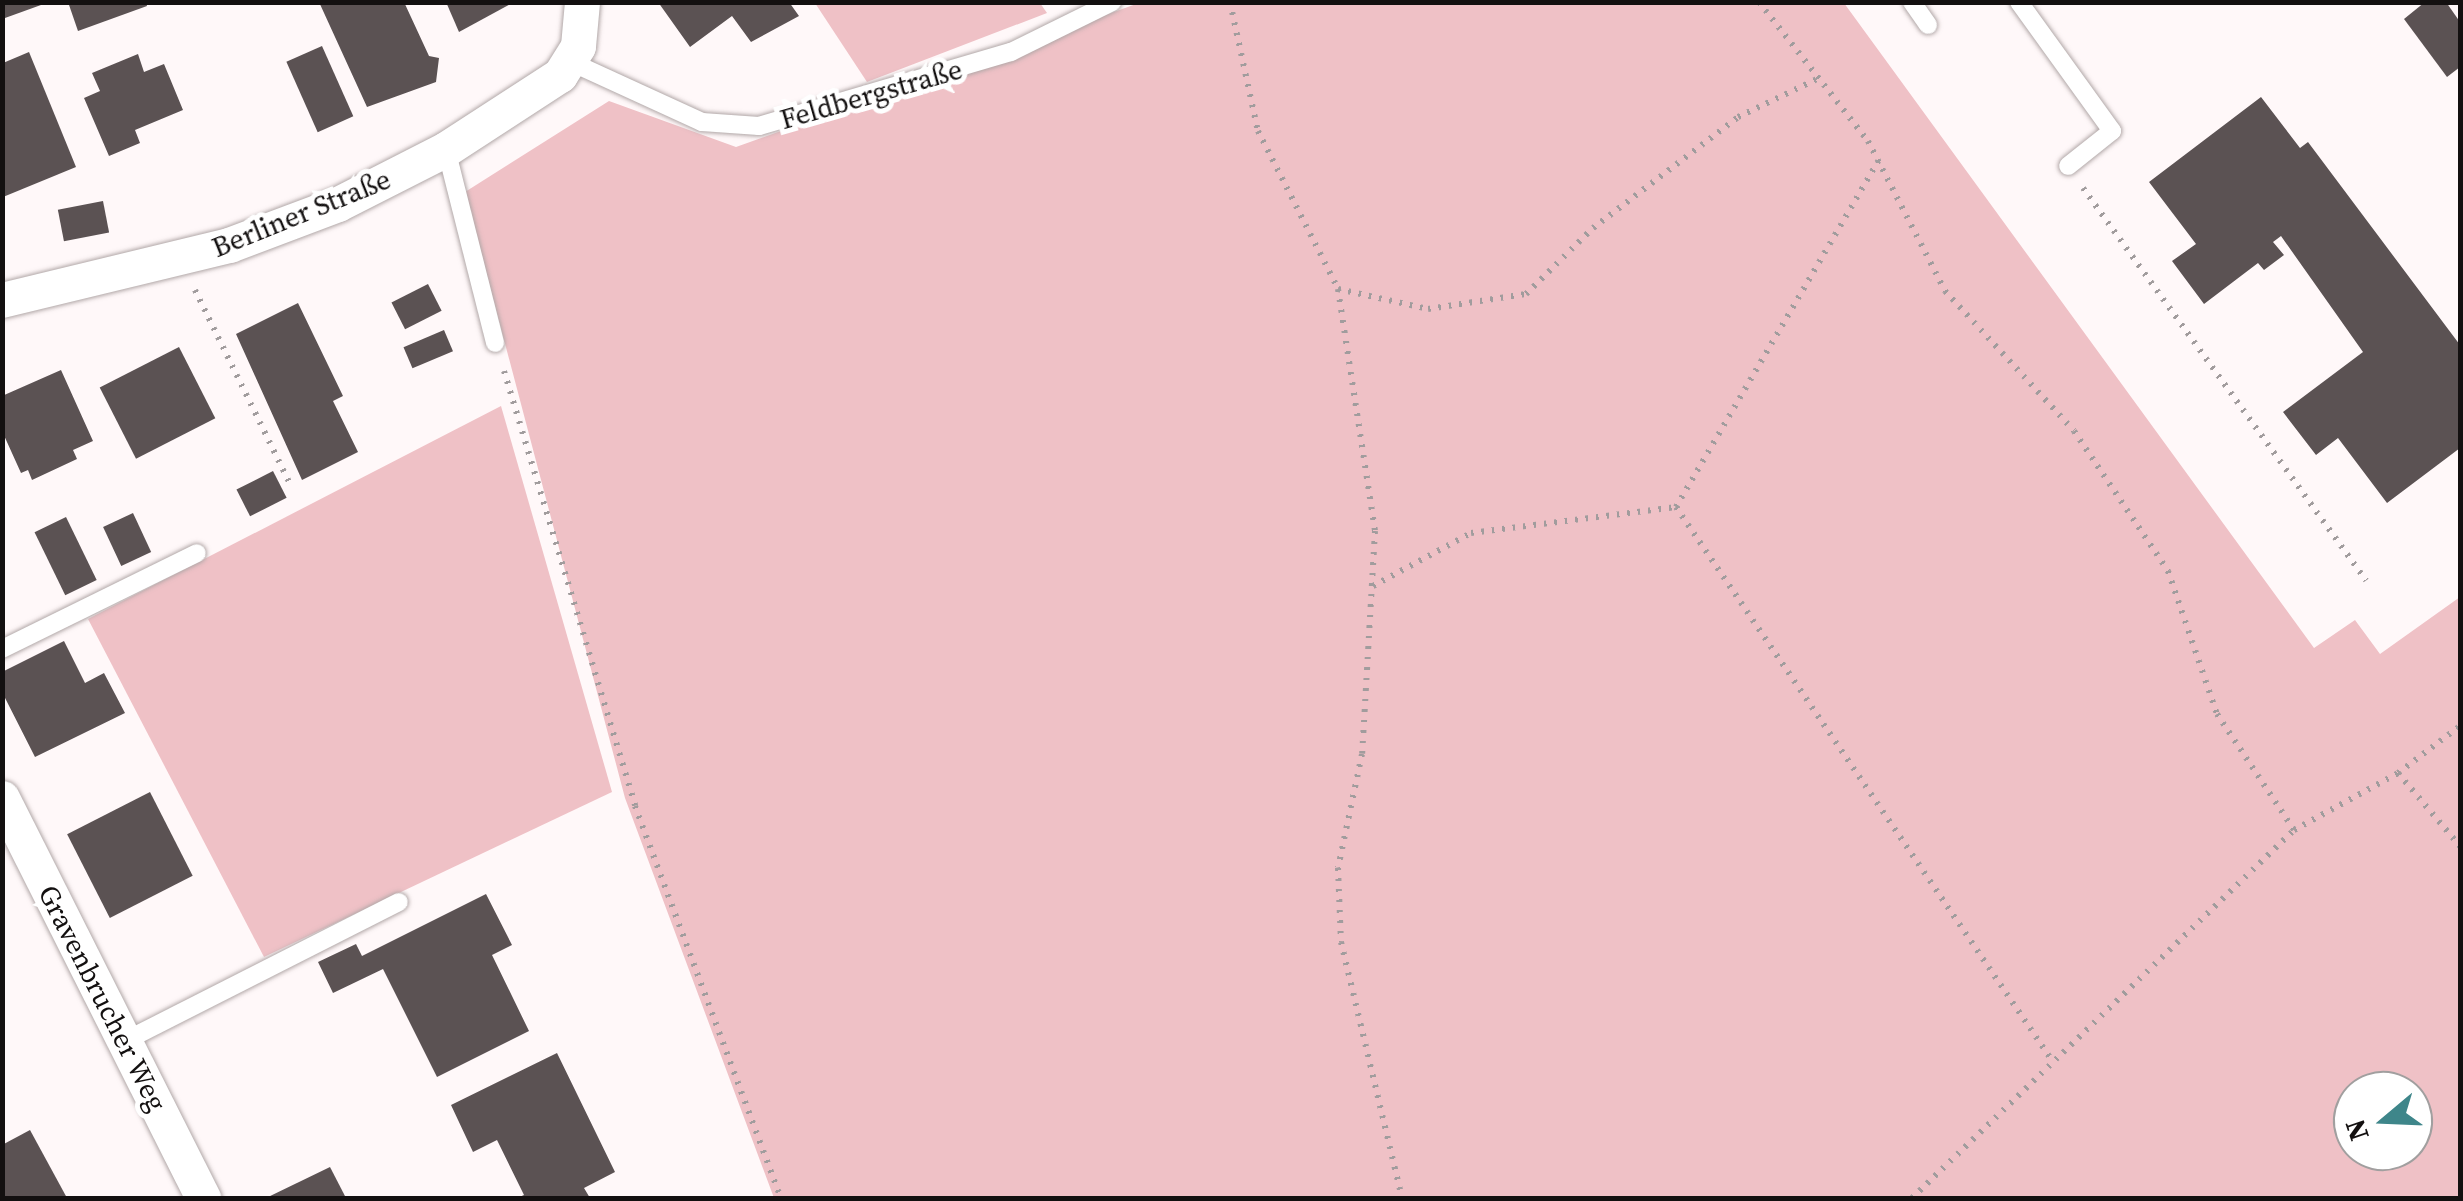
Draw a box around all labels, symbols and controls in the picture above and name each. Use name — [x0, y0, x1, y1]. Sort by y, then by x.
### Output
street label: Feldbergstraße — [776, 52, 966, 136]
street label: Berliner Straße — [207, 162, 395, 264]
street label: Gravenbrucher Weg — [31, 879, 175, 1117]
north arrow — [2333, 1071, 2433, 1171]
text: N — [2335, 1114, 2378, 1146]

